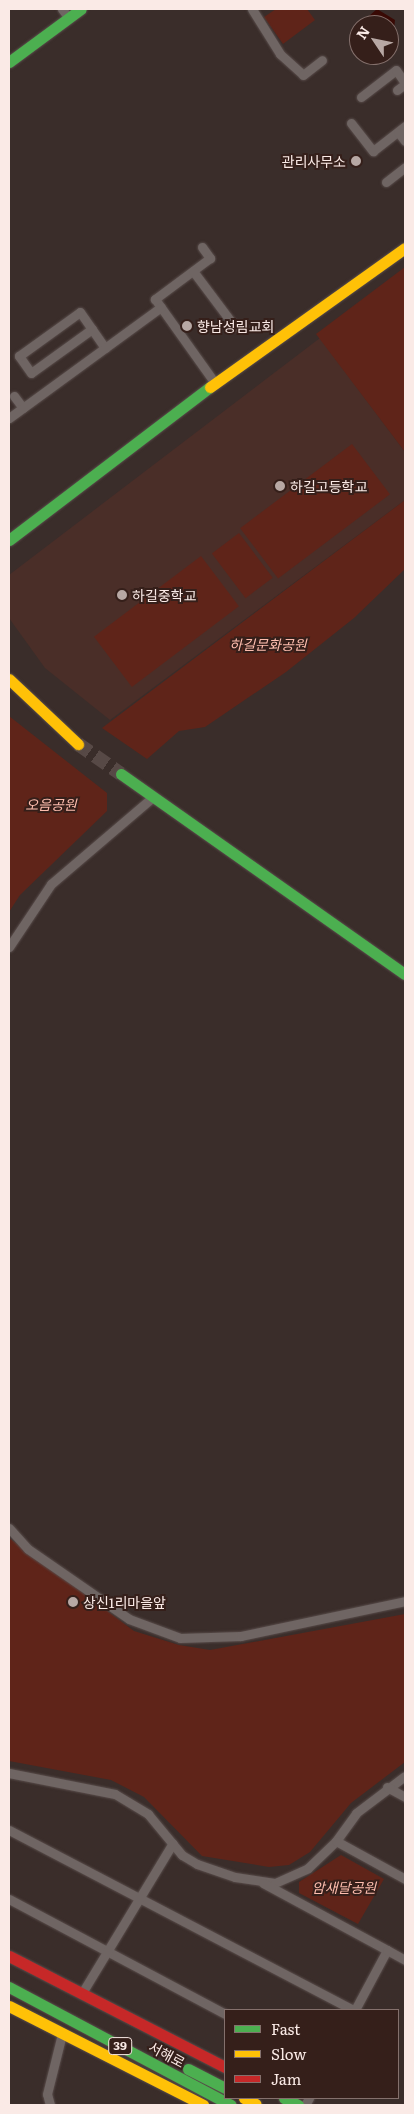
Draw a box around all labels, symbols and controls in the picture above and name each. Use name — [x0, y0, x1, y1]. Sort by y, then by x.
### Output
north arrow — [349, 15, 399, 65]
text: N — [351, 22, 374, 43]
place label: 관리사무소 — [282, 153, 346, 169]
marker: 관리사무소 — [350, 155, 362, 167]
place label: 향남성림교회 — [197, 318, 274, 334]
marker: 향남성림교회 — [181, 320, 193, 332]
place label: 하길고등학교 — [290, 478, 367, 494]
marker: 하길고등학교 — [274, 480, 286, 492]
place label: 하길중학교 — [132, 587, 196, 603]
marker: 하길중학교 — [116, 589, 128, 601]
park label: 하길문화공원 — [229, 636, 307, 652]
park label: 오음공원 — [25, 796, 77, 812]
place label: 상신1리마을앞 — [83, 1594, 166, 1610]
marker: 상신1리마을앞 — [67, 1596, 79, 1608]
park label: 암새달공원 — [312, 1879, 376, 1895]
legend — [224, 2009, 399, 2099]
text: Fast — [271, 2017, 300, 2040]
road number: 39 — [108, 2036, 132, 2056]
street label: 서해로 — [146, 2038, 188, 2070]
text: Slow — [271, 2042, 306, 2065]
text: Jam — [271, 2067, 301, 2090]

